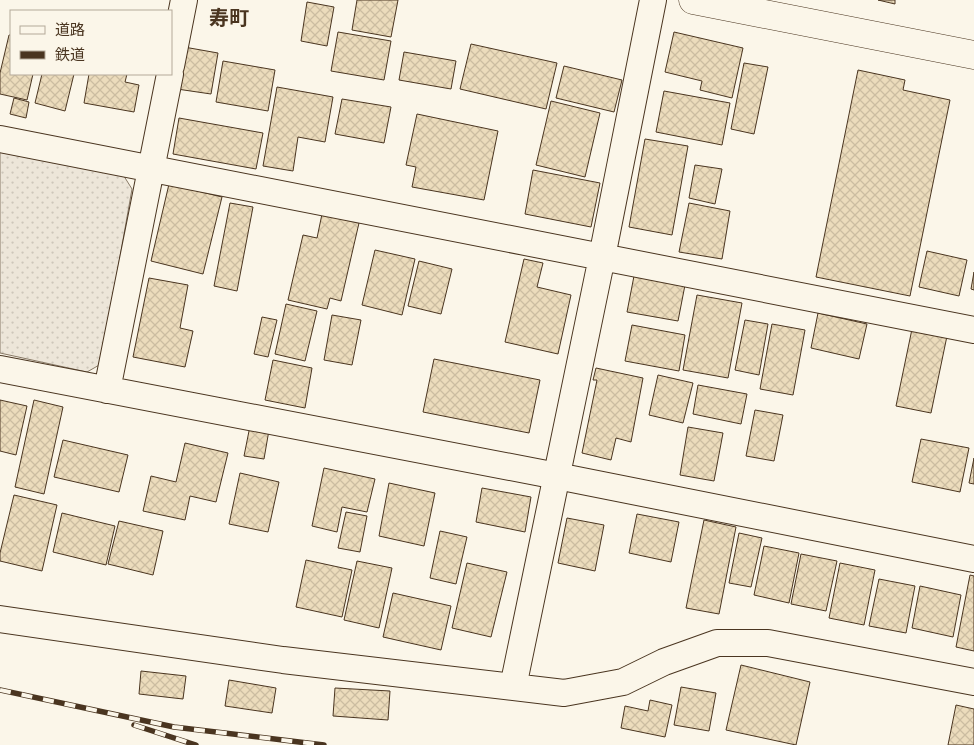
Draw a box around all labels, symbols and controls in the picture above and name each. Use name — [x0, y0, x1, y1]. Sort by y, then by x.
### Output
district label: 寿町 — [209, 5, 249, 29]
legend — [10, 10, 172, 75]
text: 道路 — [55, 20, 85, 38]
text: 鉄道 — [55, 45, 85, 63]

